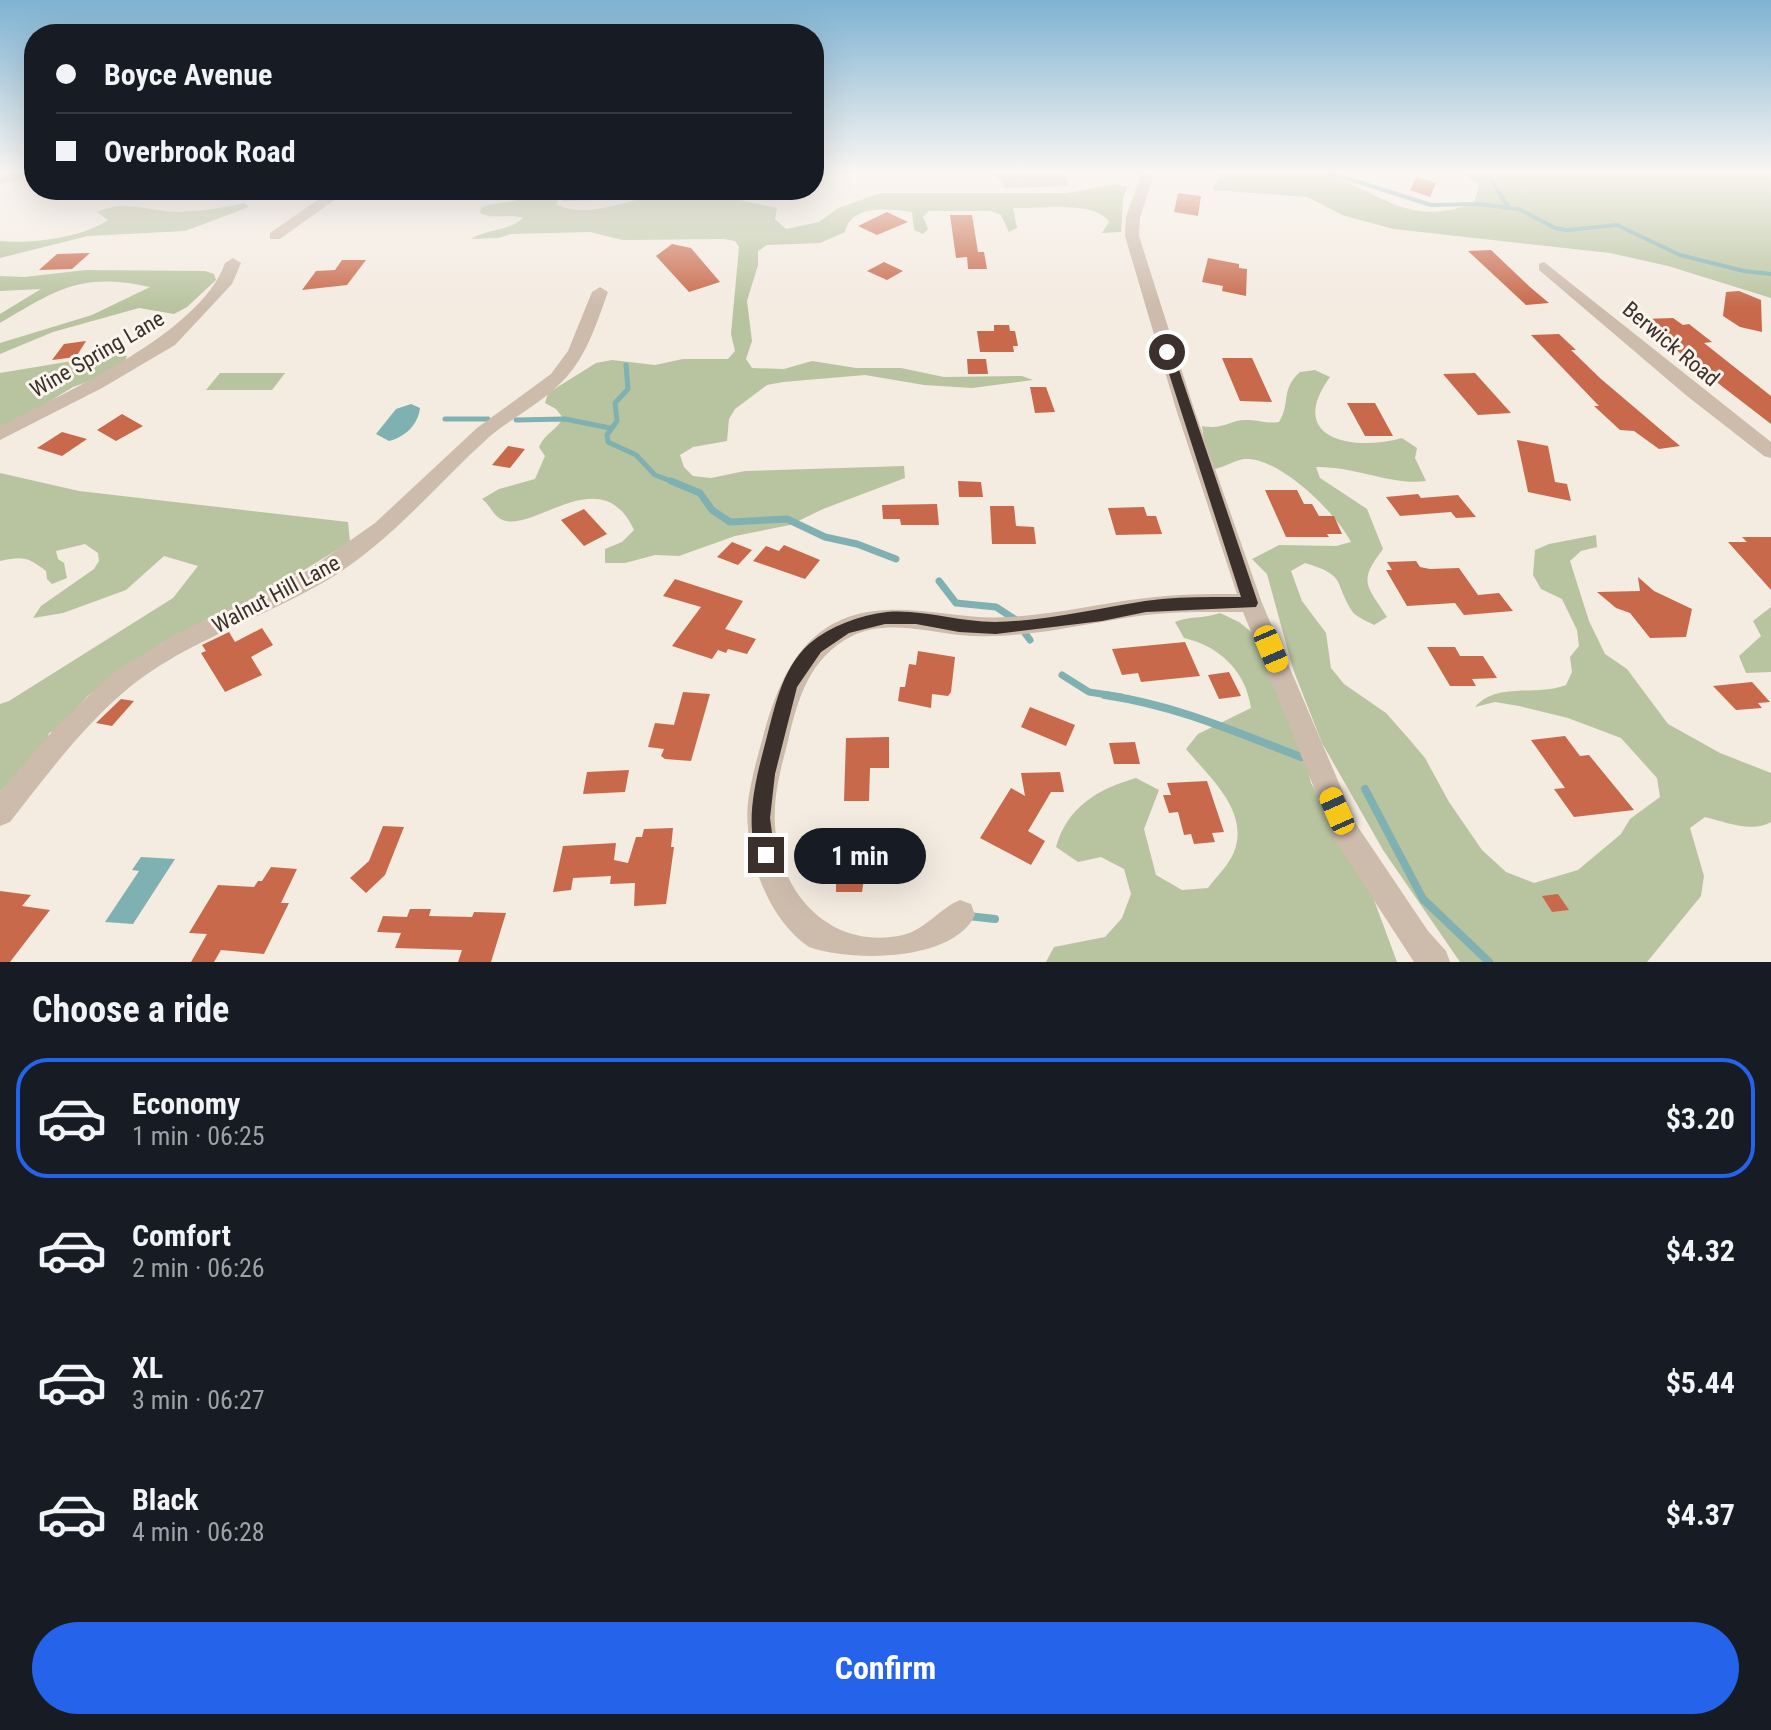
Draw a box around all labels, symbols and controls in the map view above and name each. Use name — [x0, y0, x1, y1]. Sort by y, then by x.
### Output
text: Boyce Avenue — [104, 57, 272, 92]
text: Overbrook Road — [104, 134, 296, 169]
street label: Berwick Road — [1618, 297, 1724, 391]
street label: Wine Spring Lane — [26, 306, 168, 402]
route start — [1149, 334, 1185, 370]
street label: Walnut Hill Lane — [208, 550, 344, 638]
car — [1251, 622, 1291, 676]
car — [1316, 784, 1358, 838]
callout: 1 min — [794, 827, 926, 883]
route end — [748, 837, 784, 873]
text: 1 min — [831, 841, 889, 871]
text: Choose a ride — [32, 989, 229, 1031]
icon: car — [36, 1082, 108, 1154]
text: Economy — [132, 1086, 240, 1121]
text: $3.20 — [1666, 1101, 1735, 1136]
text: 1 min · 06:25 — [132, 1121, 265, 1151]
icon: car — [36, 1214, 108, 1286]
text: Comfort — [132, 1218, 231, 1253]
text: $4.32 — [1666, 1233, 1735, 1268]
text: 2 min · 06:26 — [132, 1253, 265, 1283]
icon: car — [36, 1346, 108, 1418]
text: XL — [132, 1350, 163, 1385]
text: $5.44 — [1666, 1365, 1735, 1400]
text: 3 min · 06:27 — [132, 1385, 265, 1415]
icon: car — [36, 1478, 108, 1550]
text: Black — [132, 1482, 199, 1517]
text: $4.37 — [1666, 1497, 1735, 1532]
text: 4 min · 06:28 — [132, 1517, 265, 1547]
button: Confirm — [32, 1622, 1739, 1714]

